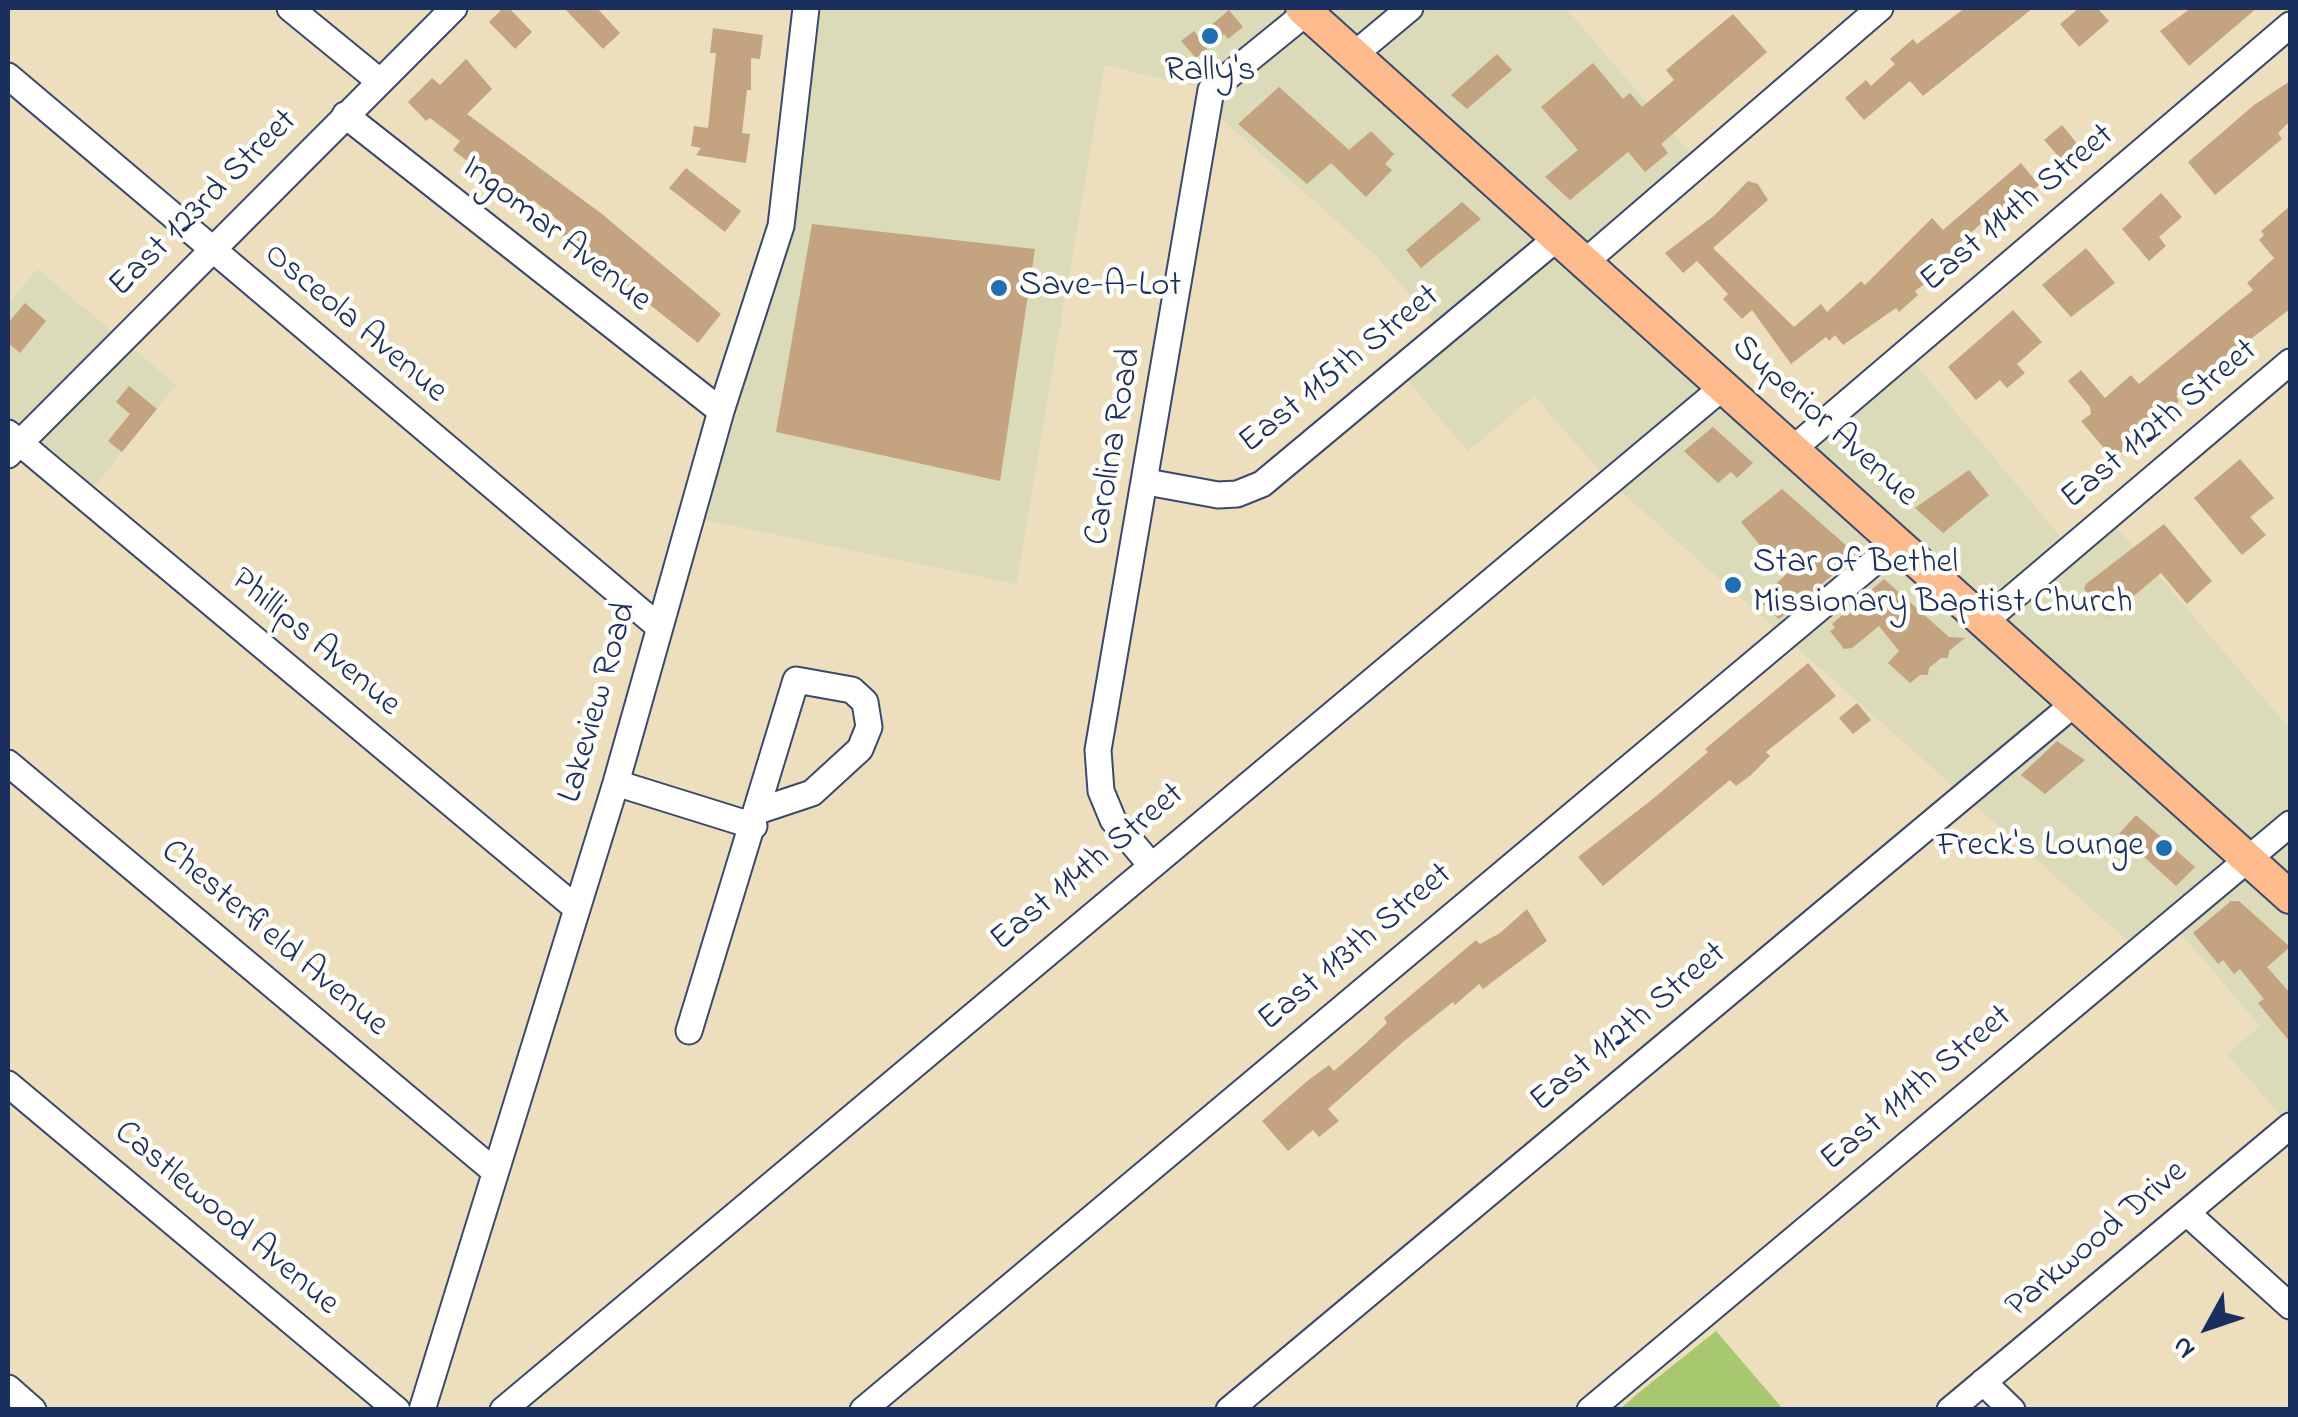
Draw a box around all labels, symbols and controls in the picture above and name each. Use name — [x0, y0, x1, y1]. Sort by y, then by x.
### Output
marker: Rally's — [1199, 25, 1221, 47]
place label: Rally's — [1165, 52, 1255, 94]
street label: East 123rd Street — [102, 102, 308, 308]
street label: East 114th Street — [1913, 117, 2125, 303]
street label: Ingomar Avenue — [452, 149, 658, 323]
street label: Osceola Avenue — [253, 236, 455, 414]
place label: Save-A-Lot — [1019, 267, 1181, 309]
marker: Save-A-Lot — [988, 277, 1010, 299]
street label: East 115th Street — [1232, 277, 1450, 465]
street label: Superior Avenue — [1721, 328, 1925, 518]
street label: East 112th Street — [2054, 332, 2268, 520]
street label: Carolina Road — [1078, 345, 1154, 549]
place label: Star of Bethel Missionary Baptist Church — [1753, 544, 2133, 626]
street label: Phillips Avenue — [220, 561, 408, 727]
marker: Star of Bethel Missionary Baptist Church — [1722, 574, 1744, 596]
street label: Lakeview Road — [551, 598, 649, 808]
street label: East 114th Street — [983, 776, 1195, 962]
place label: Freck's Lounge — [1937, 827, 2144, 869]
street label: Chesterfield Avenue — [150, 832, 396, 1048]
marker: Freck's Lounge — [2153, 837, 2175, 859]
street label: East 113th Street — [1251, 856, 1463, 1042]
street label: East 112th Street — [1523, 935, 1737, 1123]
street label: East 111th Street — [1814, 998, 2022, 1182]
street label: Castlewood Avenue — [104, 1113, 346, 1327]
street label: Parkwood Drive — [1999, 1153, 2197, 1329]
north arrow — [2158, 1277, 2258, 1377]
text: N — [2163, 1326, 2206, 1367]

